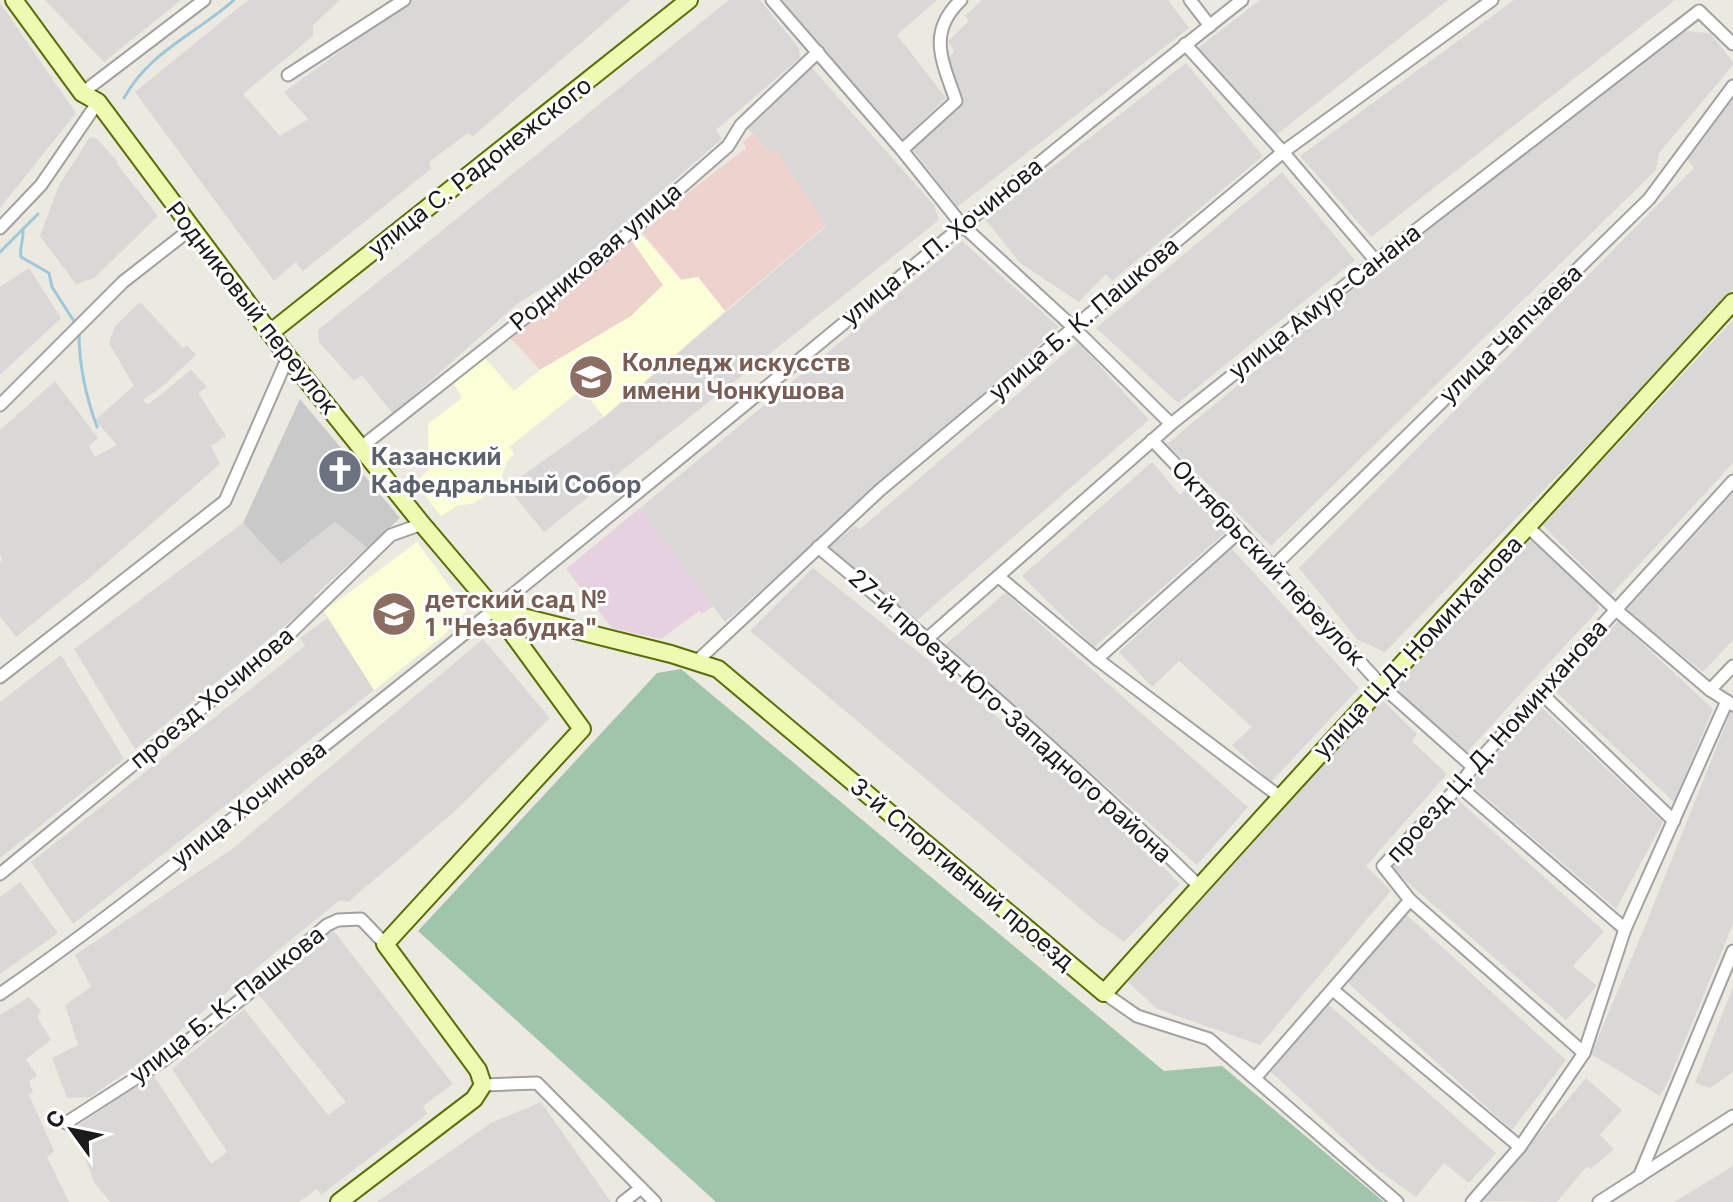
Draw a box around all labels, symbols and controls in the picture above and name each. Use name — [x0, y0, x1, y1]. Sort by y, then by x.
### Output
street label: улица С. Радонежского — [362, 70, 597, 263]
street label: улица А. П. Хочинова — [835, 151, 1048, 332]
street label: Родниковая улица — [504, 176, 687, 337]
street label: Родниковый переулок — [160, 196, 344, 420]
street label: улица Амур-Санана — [1223, 218, 1426, 386]
street label: улица Б. К. Пашкова — [983, 231, 1184, 406]
street label: улица Чапчаева — [1433, 258, 1588, 409]
place label: Колледж искусств имени Чонкушова — [622, 348, 851, 405]
school or university icon: Колледж искусств имени Чонкушова — [567, 353, 615, 401]
place label: Казанский Кафедральный Собор — [371, 442, 641, 499]
church icon: Казанский Кафедральный Собор — [316, 447, 364, 495]
street label: Октябрьский переулок — [1166, 454, 1371, 671]
street label: улица Ц.Д. Номинханова — [1307, 529, 1528, 764]
street label: 27-й проезд Юго-Западного района — [843, 563, 1178, 869]
place label: детский сад № 1 "Незабудка" — [425, 585, 607, 642]
school or university icon: детский сад № 1 "Незабудка" — [370, 590, 418, 638]
street label: проезд Ц. Д. Номинханова — [1380, 613, 1613, 868]
street label: проезд Хочинова — [124, 621, 299, 775]
street label: улица Хочинова — [165, 734, 332, 873]
street label: 3-й Спортивный проезд — [844, 771, 1080, 976]
street label: улица Б. К. Пашкова — [124, 920, 330, 1090]
north arrow — [32, 1090, 112, 1170]
text: С — [40, 1105, 71, 1133]

